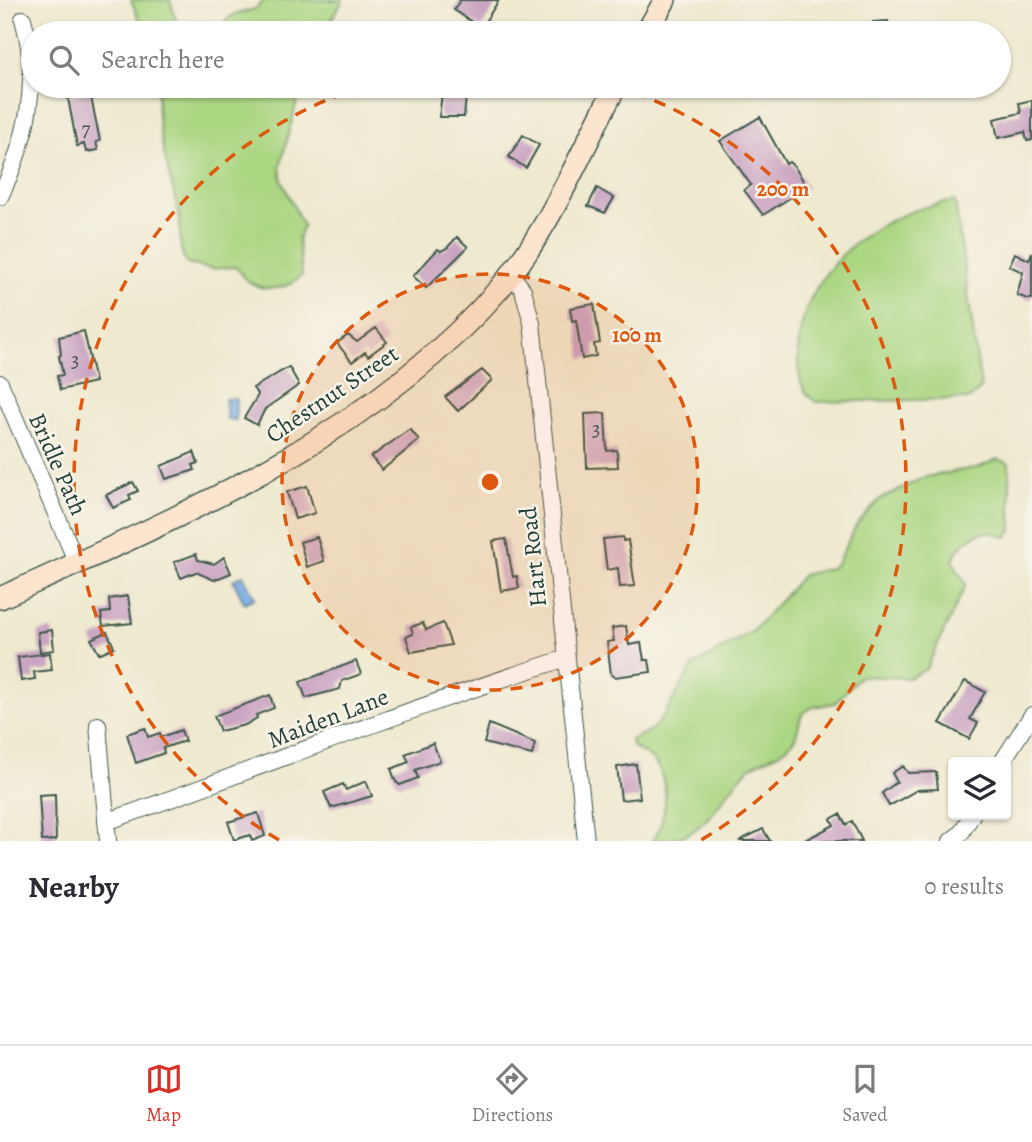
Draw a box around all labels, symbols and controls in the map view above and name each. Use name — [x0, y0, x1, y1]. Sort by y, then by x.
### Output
search box — [21, 21, 1011, 98]
icon: search — [45, 41, 83, 79]
text: Search here — [101, 42, 225, 77]
house number: 7 — [82, 115, 91, 143]
text: 200 m — [757, 175, 810, 203]
text: 100 m — [612, 321, 662, 349]
street label: Chestnut Street — [259, 338, 405, 450]
house number: 3 — [71, 346, 79, 374]
street label: Bridle Path — [21, 408, 95, 520]
house number: 3 — [592, 415, 600, 443]
centre of rings — [478, 470, 502, 494]
street label: Hart Road — [512, 505, 554, 609]
street label: Maiden Lane — [263, 680, 393, 756]
map controls — [948, 757, 1011, 820]
button: layers — [948, 757, 1011, 820]
text: Nearby — [28, 867, 119, 907]
text: 0 results — [924, 871, 1004, 902]
tab: Map — [145, 1060, 183, 1128]
tab: Directions — [472, 1060, 553, 1128]
tab: Saved — [842, 1060, 887, 1128]

